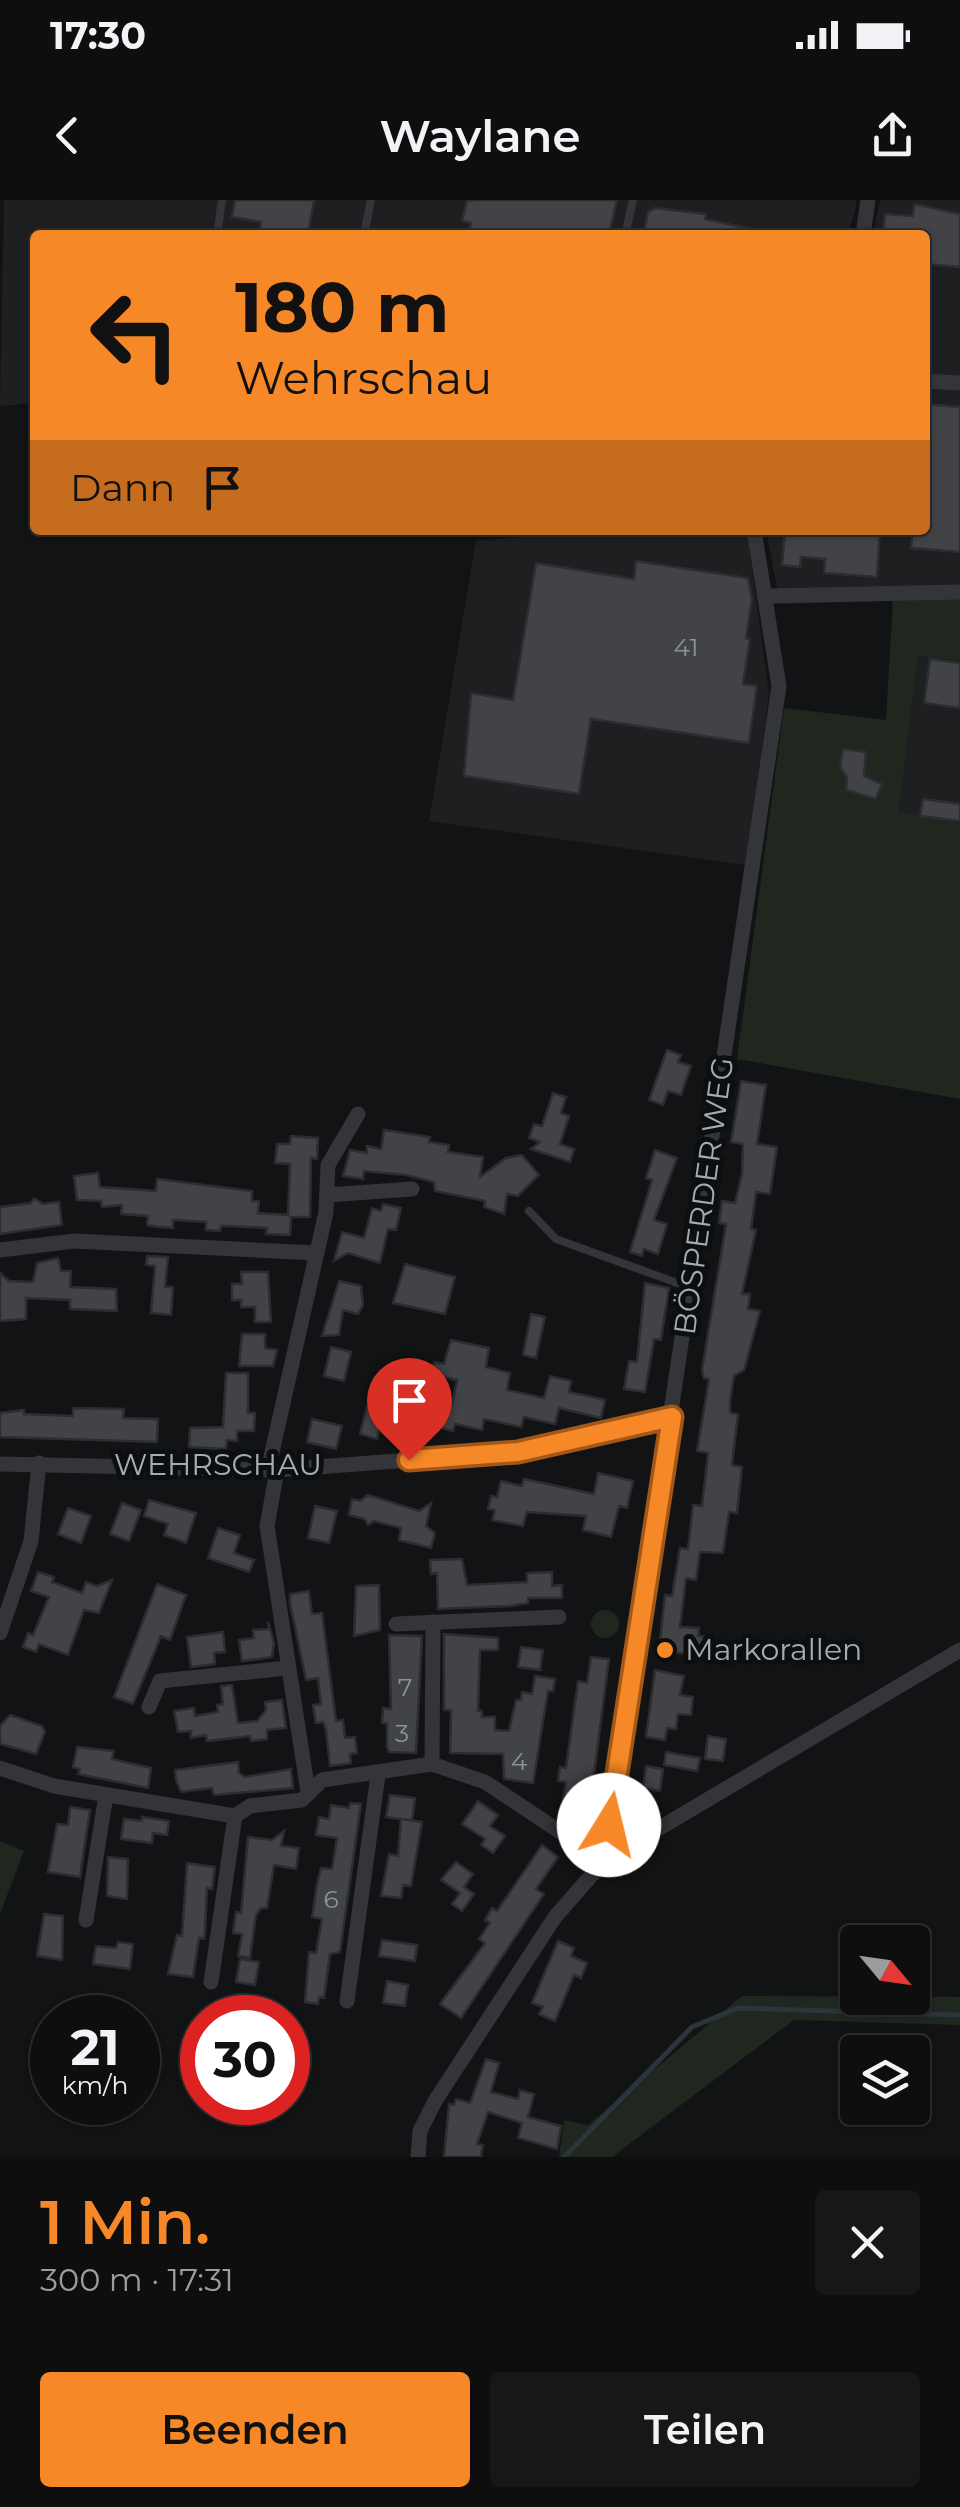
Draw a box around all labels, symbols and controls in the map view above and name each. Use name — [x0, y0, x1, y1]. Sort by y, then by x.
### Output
text: 17:30 — [50, 12, 146, 59]
icon: back — [40, 108, 95, 163]
text: Waylane — [380, 108, 580, 163]
icon: share — [865, 108, 920, 163]
text: 180 m — [235, 264, 449, 350]
icon: left — [70, 270, 200, 400]
text: Wehrschau — [235, 350, 492, 405]
icon: arrive — [195, 460, 250, 515]
text: Dann — [70, 464, 175, 511]
house number: 41 — [674, 632, 698, 662]
street label: BÖSPERDER WEG — [666, 1055, 741, 1337]
pin — [367, 1358, 452, 1461]
icon: arrive — [382, 1373, 437, 1428]
street label: WEHRSCHAU — [114, 1446, 322, 1483]
place label: Markorallen — [685, 1631, 862, 1668]
marker: Markorallen — [654, 1639, 676, 1661]
house number: 7 — [398, 1672, 412, 1702]
house number: 3 — [395, 1718, 409, 1748]
house number: 4 — [511, 1746, 528, 1776]
position arrow — [557, 1773, 661, 1877]
house number: 6 — [323, 1884, 339, 1914]
north arrow — [840, 1925, 930, 2015]
map controls — [840, 1925, 930, 2125]
speed limit sign: 30 — [180, 1995, 310, 2125]
text: 21 — [70, 2017, 120, 2078]
button: layers — [840, 2035, 930, 2125]
text: km/h — [62, 2070, 128, 2100]
text: 1 Min. — [40, 2186, 210, 2259]
button: close — [815, 2190, 920, 2295]
text: 300 m · 17:31 — [40, 2260, 234, 2299]
button: Beenden — [40, 2372, 470, 2487]
button: Teilen — [490, 2372, 920, 2487]

